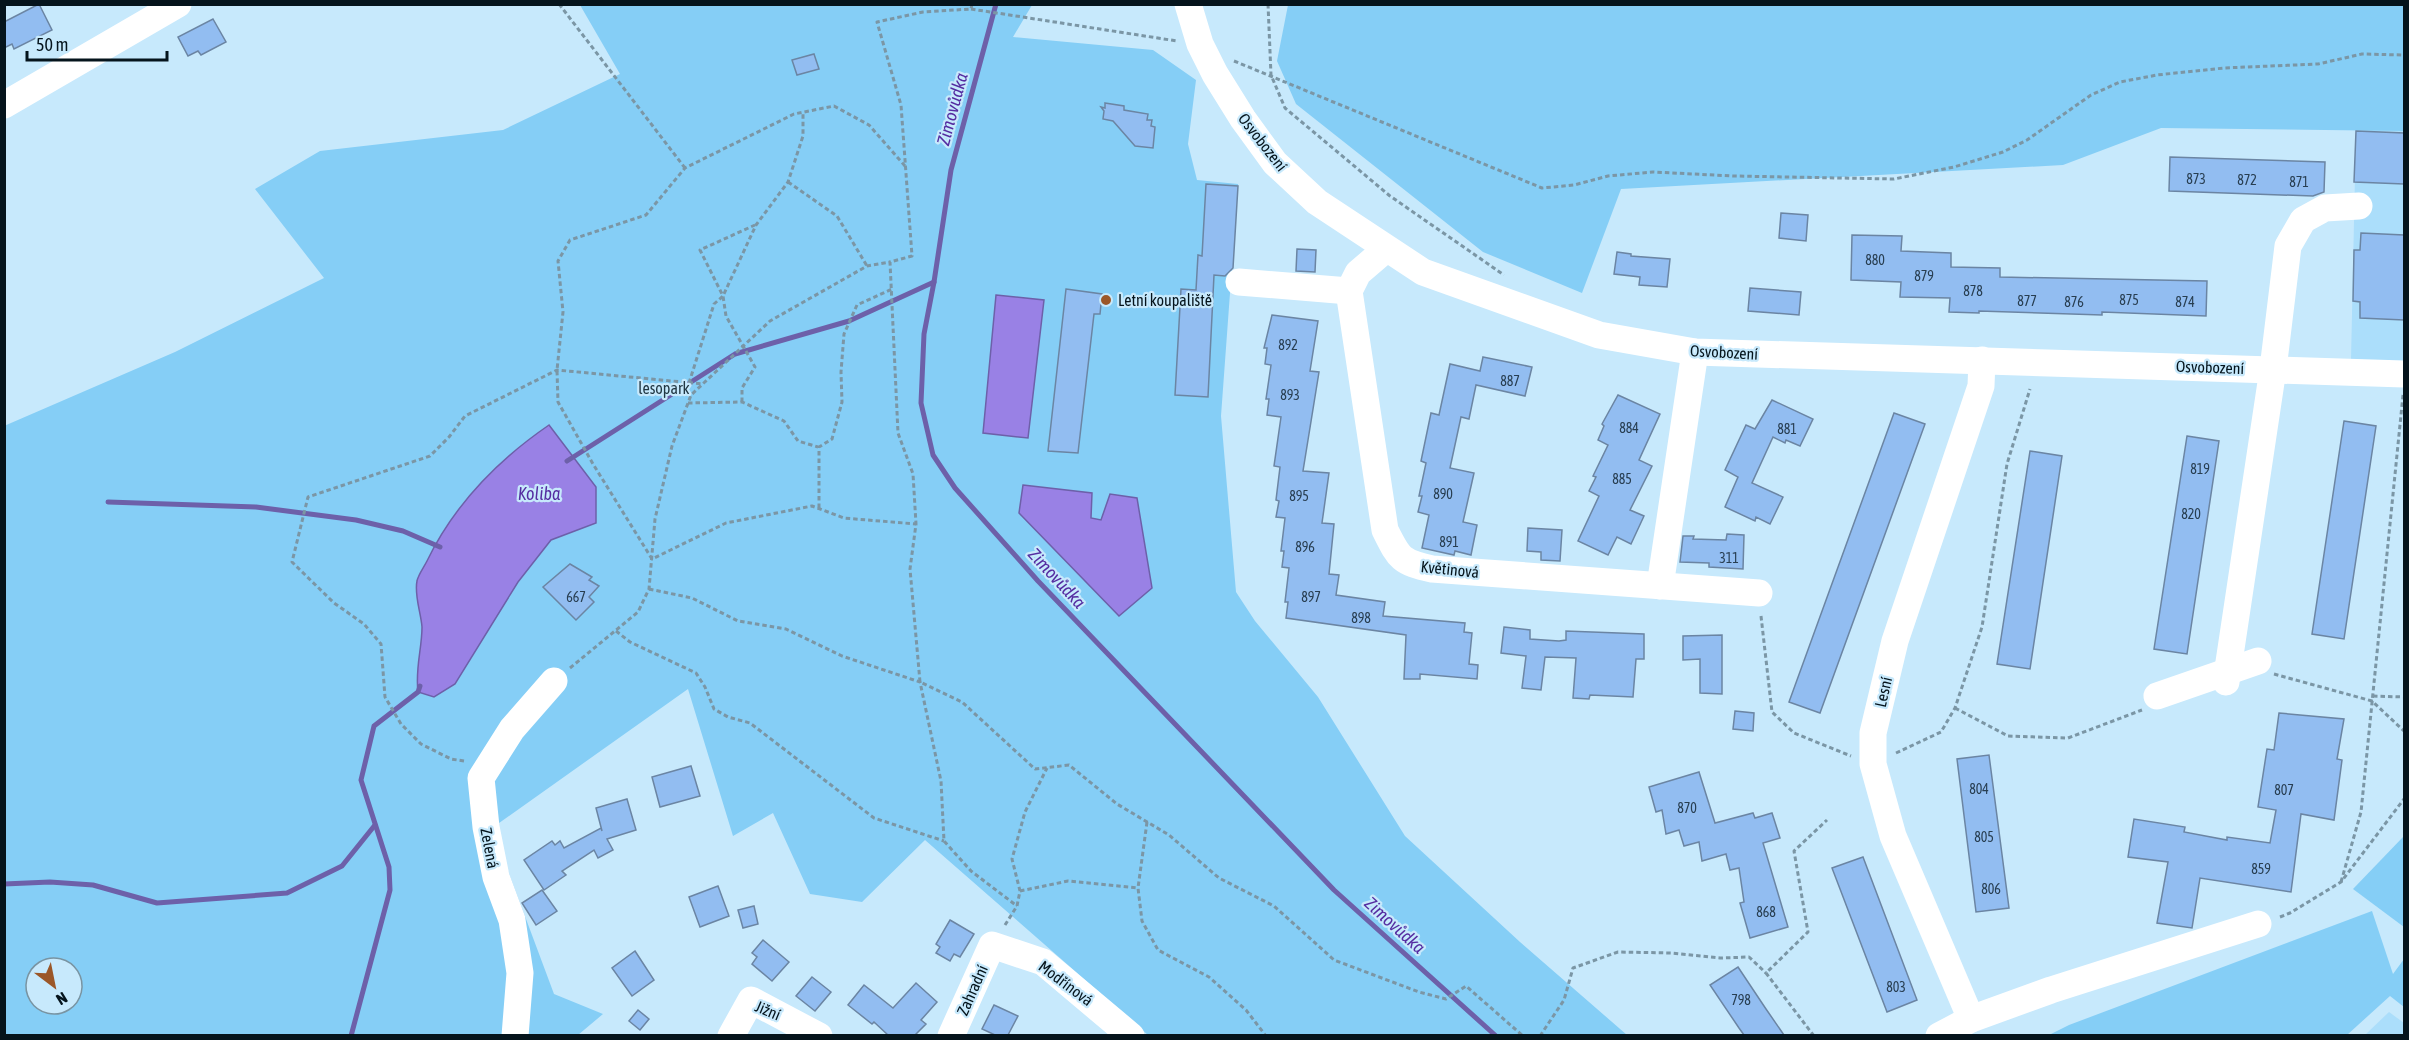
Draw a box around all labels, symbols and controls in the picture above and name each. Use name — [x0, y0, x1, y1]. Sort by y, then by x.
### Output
scale bar — [27, 24, 166, 62]
text: 50 m — [36, 34, 68, 55]
water label: Zimovůdka — [932, 70, 972, 147]
street label: Osvobození — [1235, 110, 1291, 175]
house number: 873 — [2186, 171, 2206, 187]
house number: 872 — [2237, 172, 2257, 188]
house number: 871 — [2289, 174, 2309, 190]
house number: 880 — [1865, 252, 1885, 268]
house number: 879 — [1914, 268, 1934, 284]
house number: 878 — [1963, 283, 1983, 299]
place label: Letní koupaliště — [1118, 291, 1212, 310]
house number: 875 — [2119, 292, 2139, 308]
marker: Letní koupaliště — [1099, 293, 1113, 307]
house number: 877 — [2017, 293, 2037, 309]
house number: 876 — [2064, 294, 2084, 310]
house number: 874 — [2175, 294, 2195, 310]
house number: 892 — [1278, 337, 1298, 353]
street label: Osvobození — [1689, 341, 1759, 363]
street label: Osvobození — [2176, 357, 2245, 377]
house number: 887 — [1500, 373, 1520, 389]
park label: lesopark — [638, 379, 690, 398]
house number: 893 — [1280, 387, 1300, 403]
house number: 884 — [1619, 420, 1639, 436]
house number: 881 — [1777, 421, 1797, 437]
house number: 819 — [2190, 461, 2210, 477]
house number: 885 — [1612, 471, 1632, 487]
water label: Koliba — [518, 483, 561, 504]
house number: 890 — [1433, 486, 1453, 502]
house number: 895 — [1289, 488, 1309, 504]
house number: 820 — [2181, 506, 2201, 522]
house number: 891 — [1439, 534, 1459, 550]
house number: 896 — [1295, 539, 1315, 555]
water label: Zimovůdka — [1024, 544, 1090, 613]
house number: 311 — [1719, 550, 1739, 566]
street label: Květinová — [1420, 557, 1480, 581]
house number: 667 — [566, 589, 586, 605]
house number: 897 — [1301, 589, 1321, 605]
house number: 898 — [1351, 610, 1371, 626]
street label: Lesní — [1871, 675, 1895, 709]
house number: 804 — [1969, 781, 1989, 797]
house number: 807 — [2274, 782, 2294, 798]
house number: 870 — [1677, 800, 1697, 816]
street label: Zelená — [477, 826, 503, 870]
house number: 805 — [1974, 829, 1994, 845]
house number: 859 — [2251, 861, 2271, 877]
house number: 806 — [1981, 881, 2001, 897]
water label: Zimovůdka — [1360, 892, 1430, 958]
house number: 868 — [1756, 904, 1776, 920]
north arrow — [24, 956, 84, 1016]
street label: Modřínová — [1035, 957, 1097, 1009]
street label: Zahradní — [953, 962, 991, 1018]
house number: 803 — [1886, 979, 1906, 995]
text: N — [53, 989, 71, 1009]
house number: 798 — [1731, 992, 1751, 1008]
street label: Jižní — [753, 997, 784, 1023]

